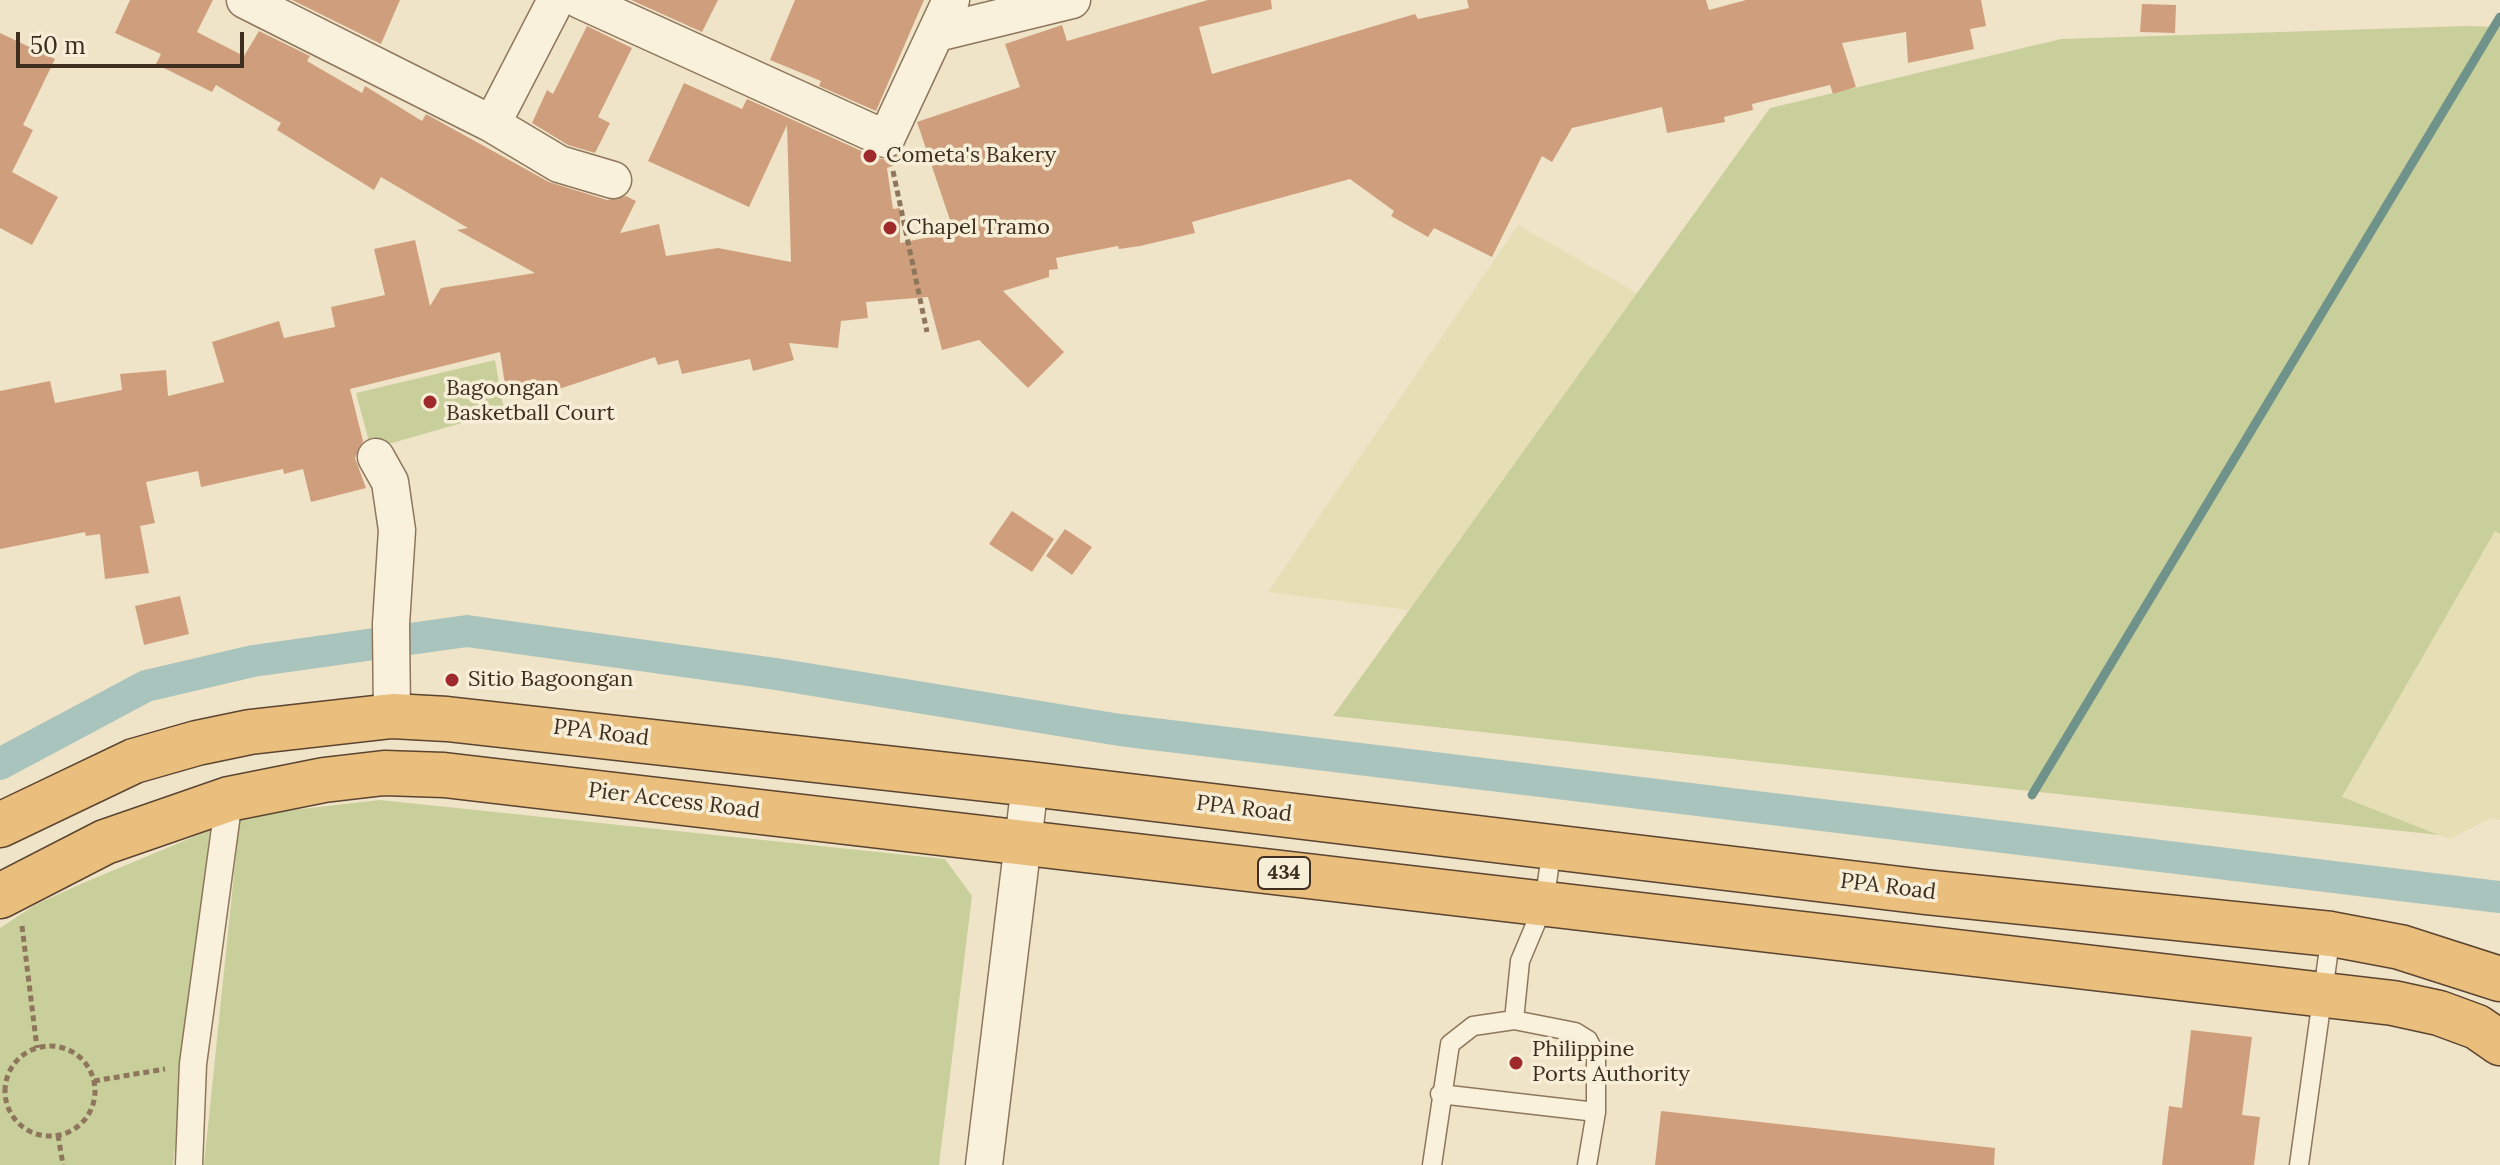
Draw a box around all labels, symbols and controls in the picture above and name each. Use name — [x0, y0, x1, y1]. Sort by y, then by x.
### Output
scale bar — [20, 16, 248, 66]
text: 50 m — [30, 30, 86, 61]
place label: Cometa's Bakery — [886, 143, 1056, 169]
marker: Cometa's Bakery — [861, 147, 879, 165]
place label: Chapel Tramo — [906, 215, 1050, 241]
marker: Chapel Tramo — [881, 219, 899, 237]
place label: Bagoongan Basketball Court — [446, 376, 615, 428]
marker: Bagoongan Basketball Court — [421, 393, 439, 411]
place label: Sitio Bagoongan — [468, 667, 633, 693]
marker: Sitio Bagoongan — [443, 671, 461, 689]
street label: PPA Road — [552, 714, 650, 752]
street label: Pier Access Road — [587, 777, 761, 825]
street label: PPA Road — [1195, 790, 1293, 828]
road number: 434 — [1258, 857, 1310, 889]
street label: PPA Road — [1839, 868, 1937, 906]
place label: Philippine Ports Authority — [1532, 1037, 1690, 1088]
marker: Philippine Ports Authority — [1507, 1054, 1525, 1072]

